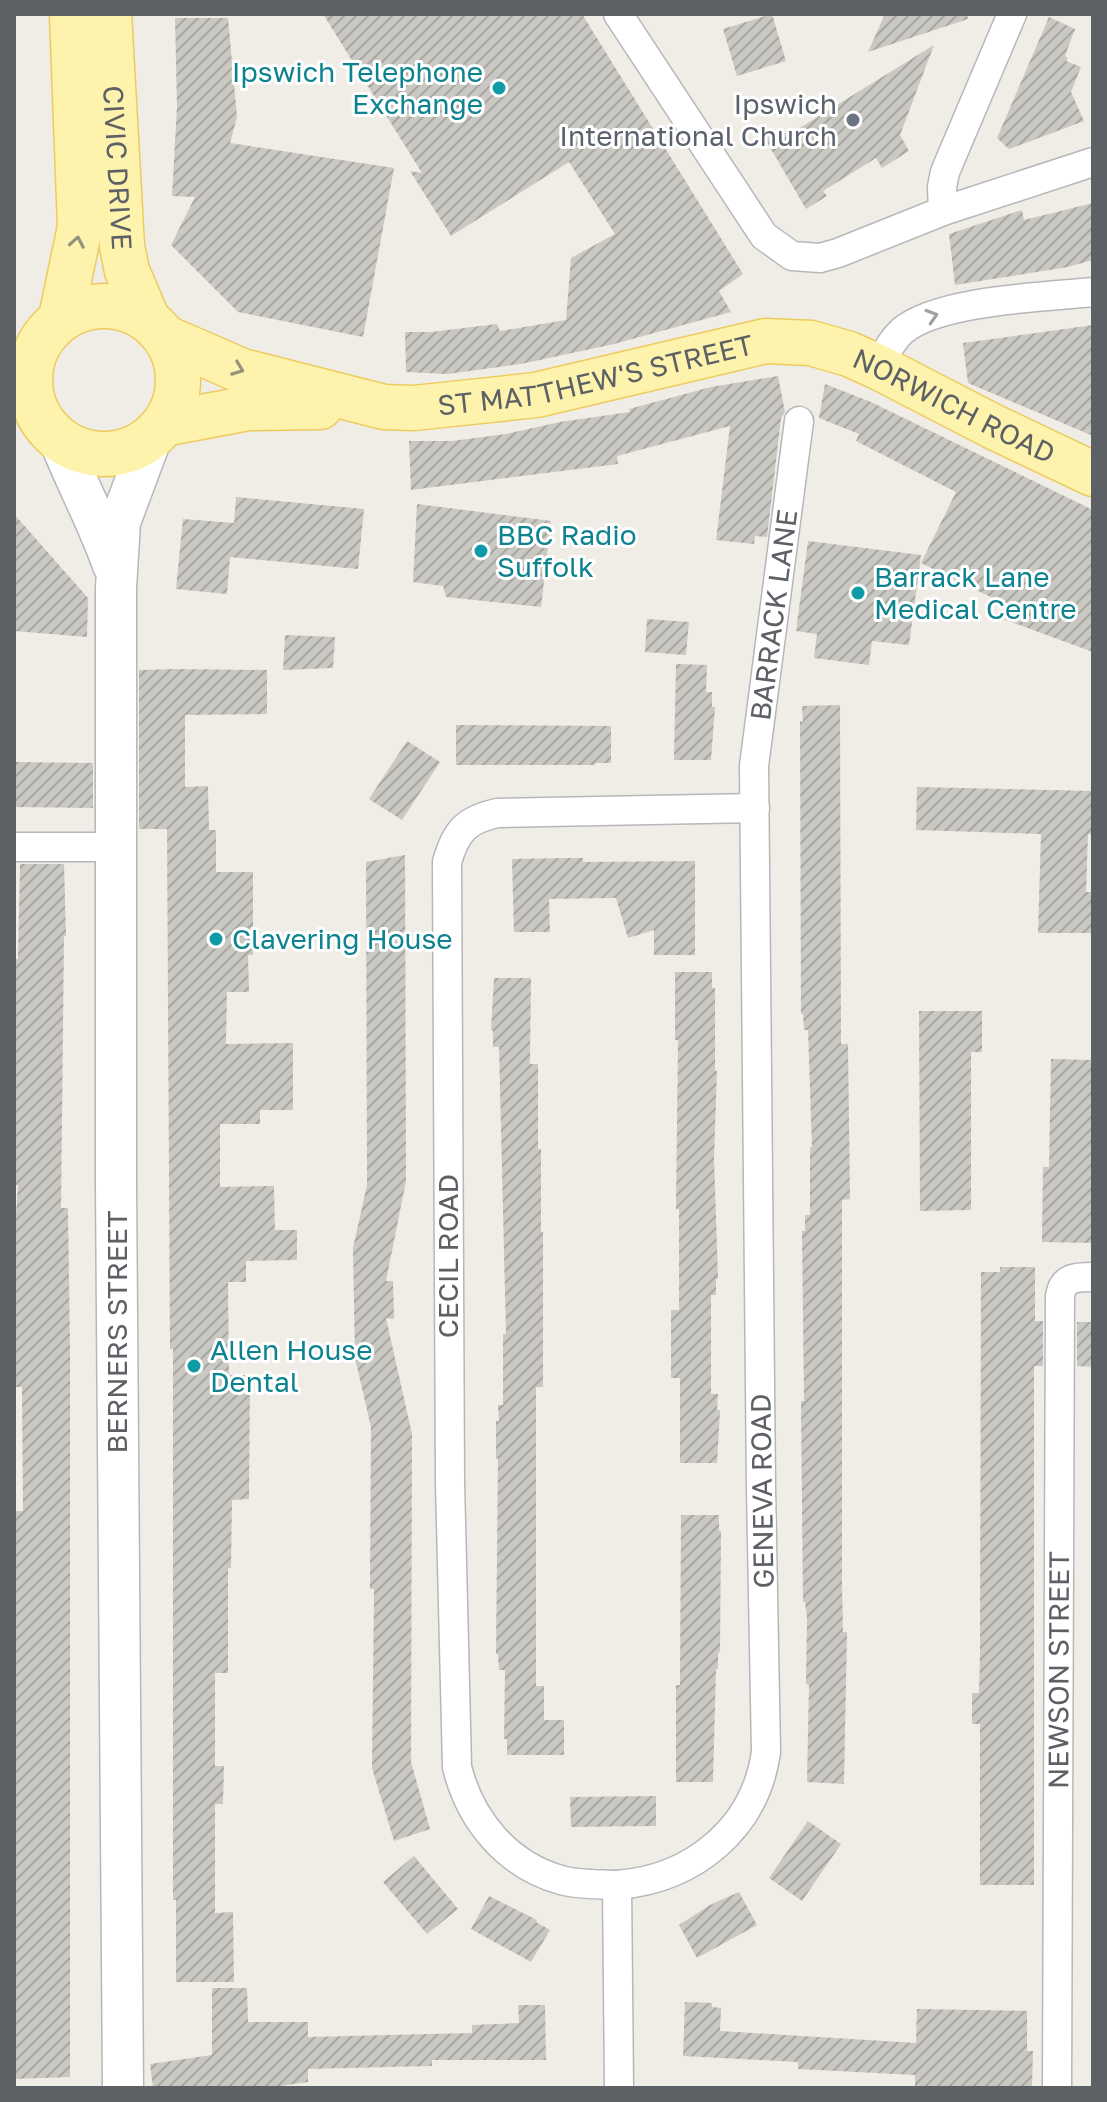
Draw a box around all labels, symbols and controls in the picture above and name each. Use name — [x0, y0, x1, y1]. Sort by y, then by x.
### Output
place label: Ipswich Telephone Exchange — [232, 55, 483, 120]
marker: Ipswich Telephone Exchange — [490, 79, 508, 97]
street label: CIVIC DRIVE — [97, 85, 139, 251]
place label: Ipswich International Church — [559, 87, 837, 152]
marker: Ipswich International Church — [844, 111, 862, 129]
one-way arrow — [68, 235, 85, 249]
one-way arrow — [925, 309, 939, 325]
street label: ST MATTHEW'S STREET — [436, 328, 756, 421]
street label: NORWICH ROAD — [848, 341, 1061, 470]
one-way arrow — [230, 359, 244, 375]
street label: BARRACK LANE — [743, 507, 803, 722]
place label: BBC Radio Suffolk — [497, 518, 637, 583]
marker: BBC Radio Suffolk — [472, 542, 490, 560]
place label: Barrack Lane Medical Centre — [874, 560, 1076, 625]
marker: Barrack Lane Medical Centre — [849, 584, 867, 602]
place label: Clavering House — [232, 922, 453, 955]
marker: Clavering House — [207, 930, 225, 948]
street label: CECIL ROAD — [431, 1174, 464, 1338]
street label: BERNERS STREET — [100, 1210, 133, 1454]
place label: Allen House Dental — [210, 1333, 372, 1398]
marker: Allen House Dental — [185, 1357, 203, 1375]
street label: GENEVA ROAD — [743, 1393, 780, 1589]
street label: NEWSON STREET — [1041, 1551, 1075, 1789]

